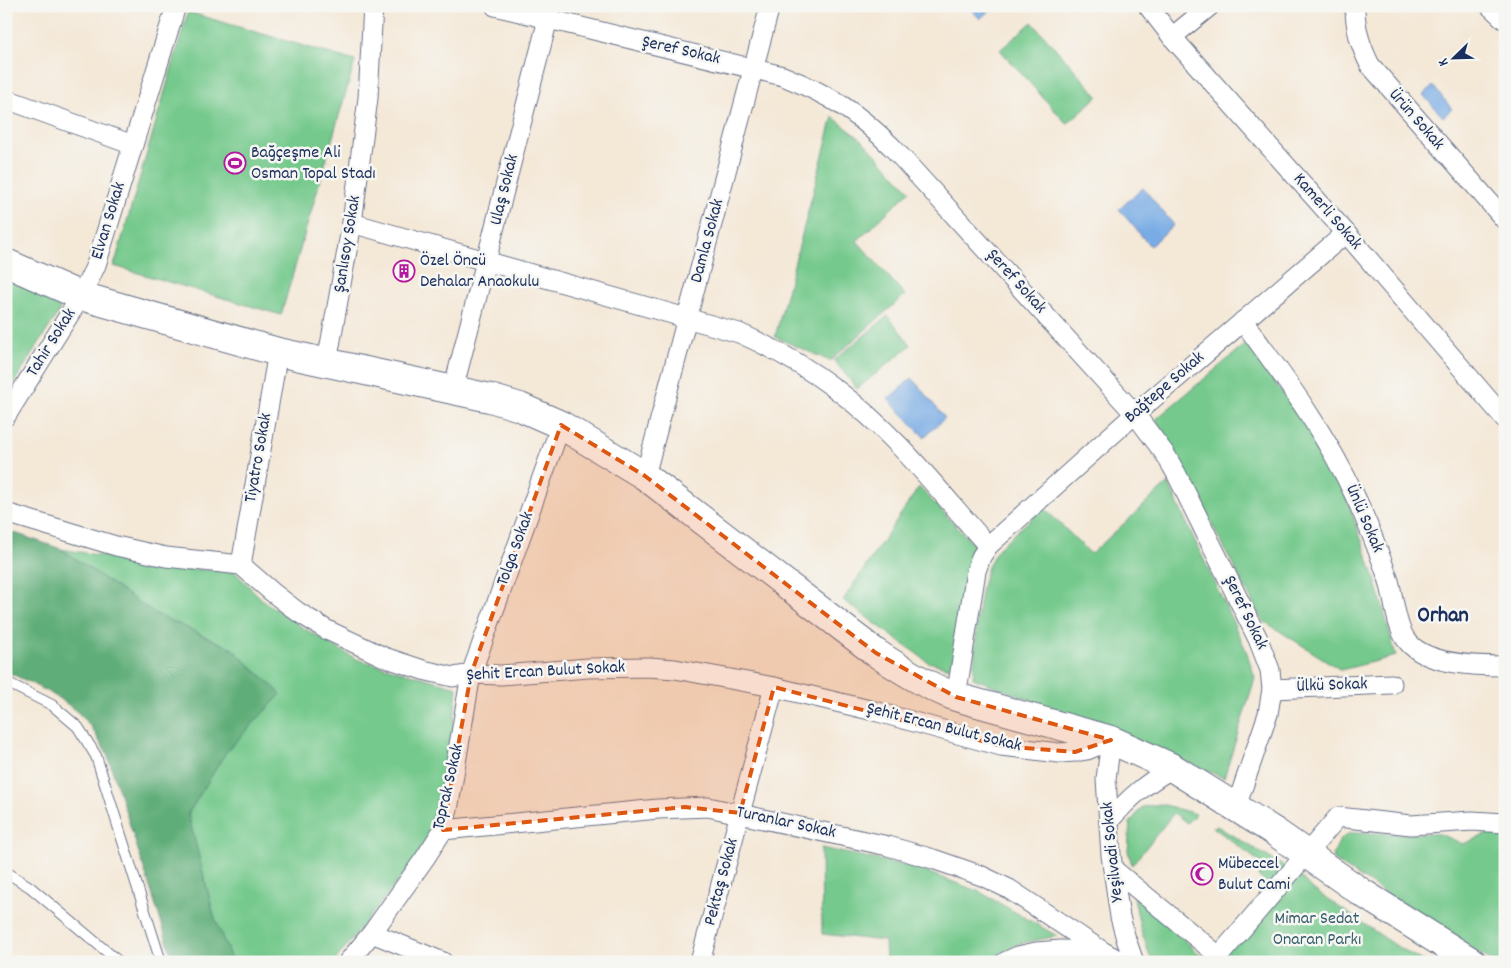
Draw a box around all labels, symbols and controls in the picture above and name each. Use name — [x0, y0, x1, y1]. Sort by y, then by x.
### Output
street label: Şeref Sokak — [639, 30, 723, 72]
north arrow — [1428, 32, 1478, 82]
text: K — [1433, 55, 1454, 69]
street label: Ürün Sokak — [1382, 84, 1450, 156]
place label: Bağçeşme Ali Osman Topal Stadı — [251, 141, 376, 187]
sports icon: Bağçeşme Ali Osman Topal Stadı — [223, 151, 247, 175]
street label: Ulaş Sokak — [484, 152, 526, 228]
street label: Kamerli Sokak — [1287, 168, 1367, 256]
street label: Elvan Sokak — [85, 179, 133, 263]
street label: Şanlısoy Sokak — [328, 194, 368, 294]
street label: Damla Sokak — [685, 196, 731, 286]
street label: Şeref Sokak — [980, 244, 1052, 320]
place label: Özel Öncü Dehalar Anaokulu — [420, 249, 539, 295]
building icon: Özel Öncü Dehalar Anaokulu — [392, 259, 416, 283]
street label: Tahir Sokak — [21, 304, 83, 382]
street label: Bağtepe Sokak — [1119, 346, 1211, 430]
street label: Tiyatro Sokak — [239, 411, 279, 505]
street label: Ünlü Sokak — [1338, 481, 1390, 557]
street label: Tolga Sokak — [491, 508, 541, 590]
street label: Şeref Sokak — [1216, 572, 1274, 654]
district label: Orhan — [1417, 601, 1469, 632]
street label: Şehit Ercan Bulut Sokak — [466, 655, 626, 689]
street label: Ülkü Sokak — [1296, 672, 1368, 700]
street label: Şehit Ercan Bulut Sokak — [864, 697, 1024, 759]
street label: Toprak Sokak — [427, 741, 471, 833]
street label: Turanlar Sokak — [734, 800, 838, 846]
street label: Yeşilvadi Sokak — [1095, 801, 1131, 903]
street label: Pektaş Sokak — [698, 835, 746, 929]
place label: Mübeccel Bulut Cami — [1218, 852, 1290, 898]
mosque icon: Mübeccel Bulut Cami — [1190, 862, 1214, 886]
park label: Mimar Sedat Onaran Parkı — [1273, 907, 1361, 953]

